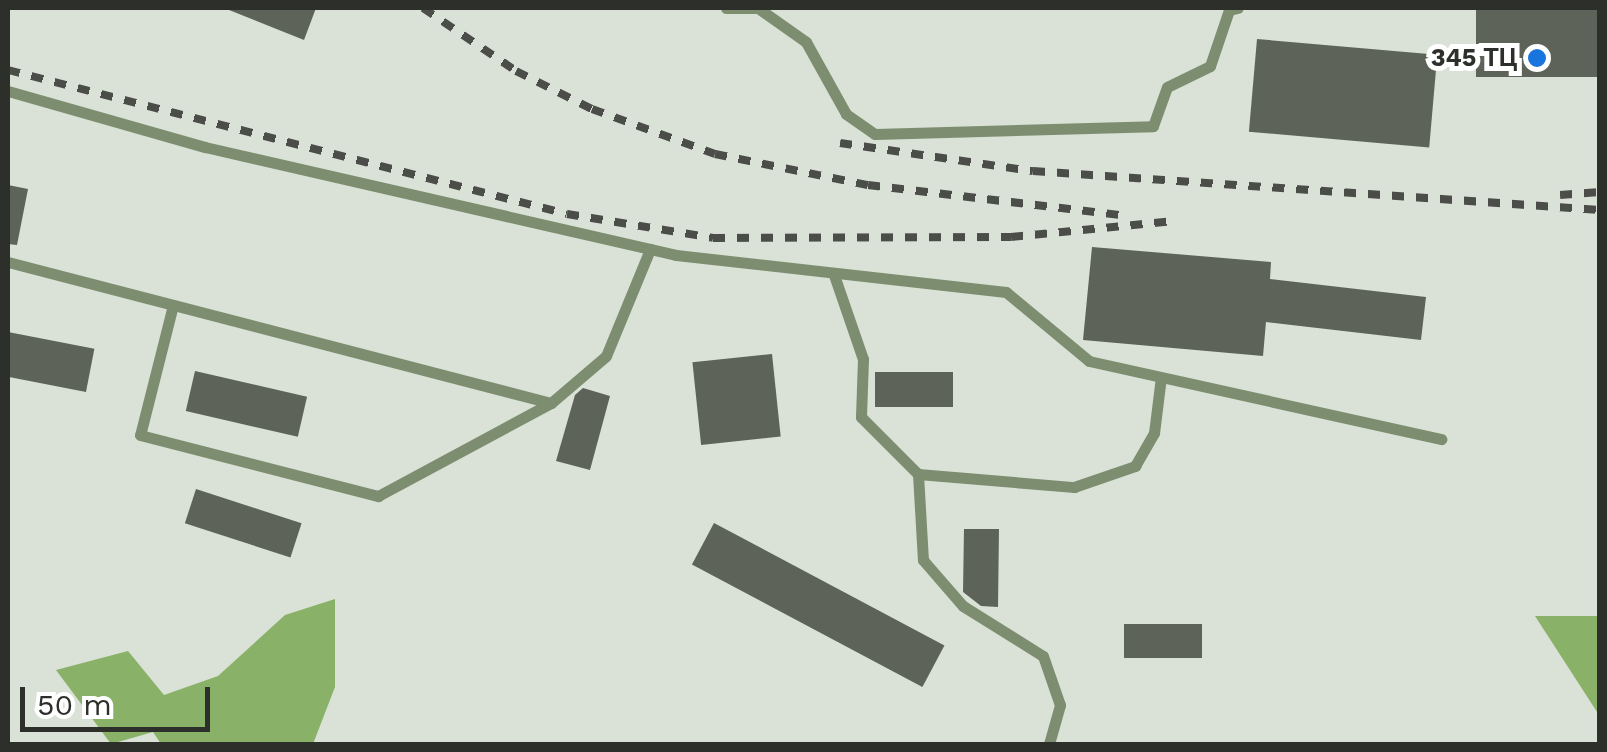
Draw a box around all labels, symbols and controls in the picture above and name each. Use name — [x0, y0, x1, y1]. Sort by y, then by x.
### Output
place label: 345 ТЦ — [1431, 43, 1517, 73]
marker: 345 ТЦ — [1526, 47, 1548, 69]
scale bar — [25, 667, 215, 729]
text: 50 m — [37, 687, 112, 722]

